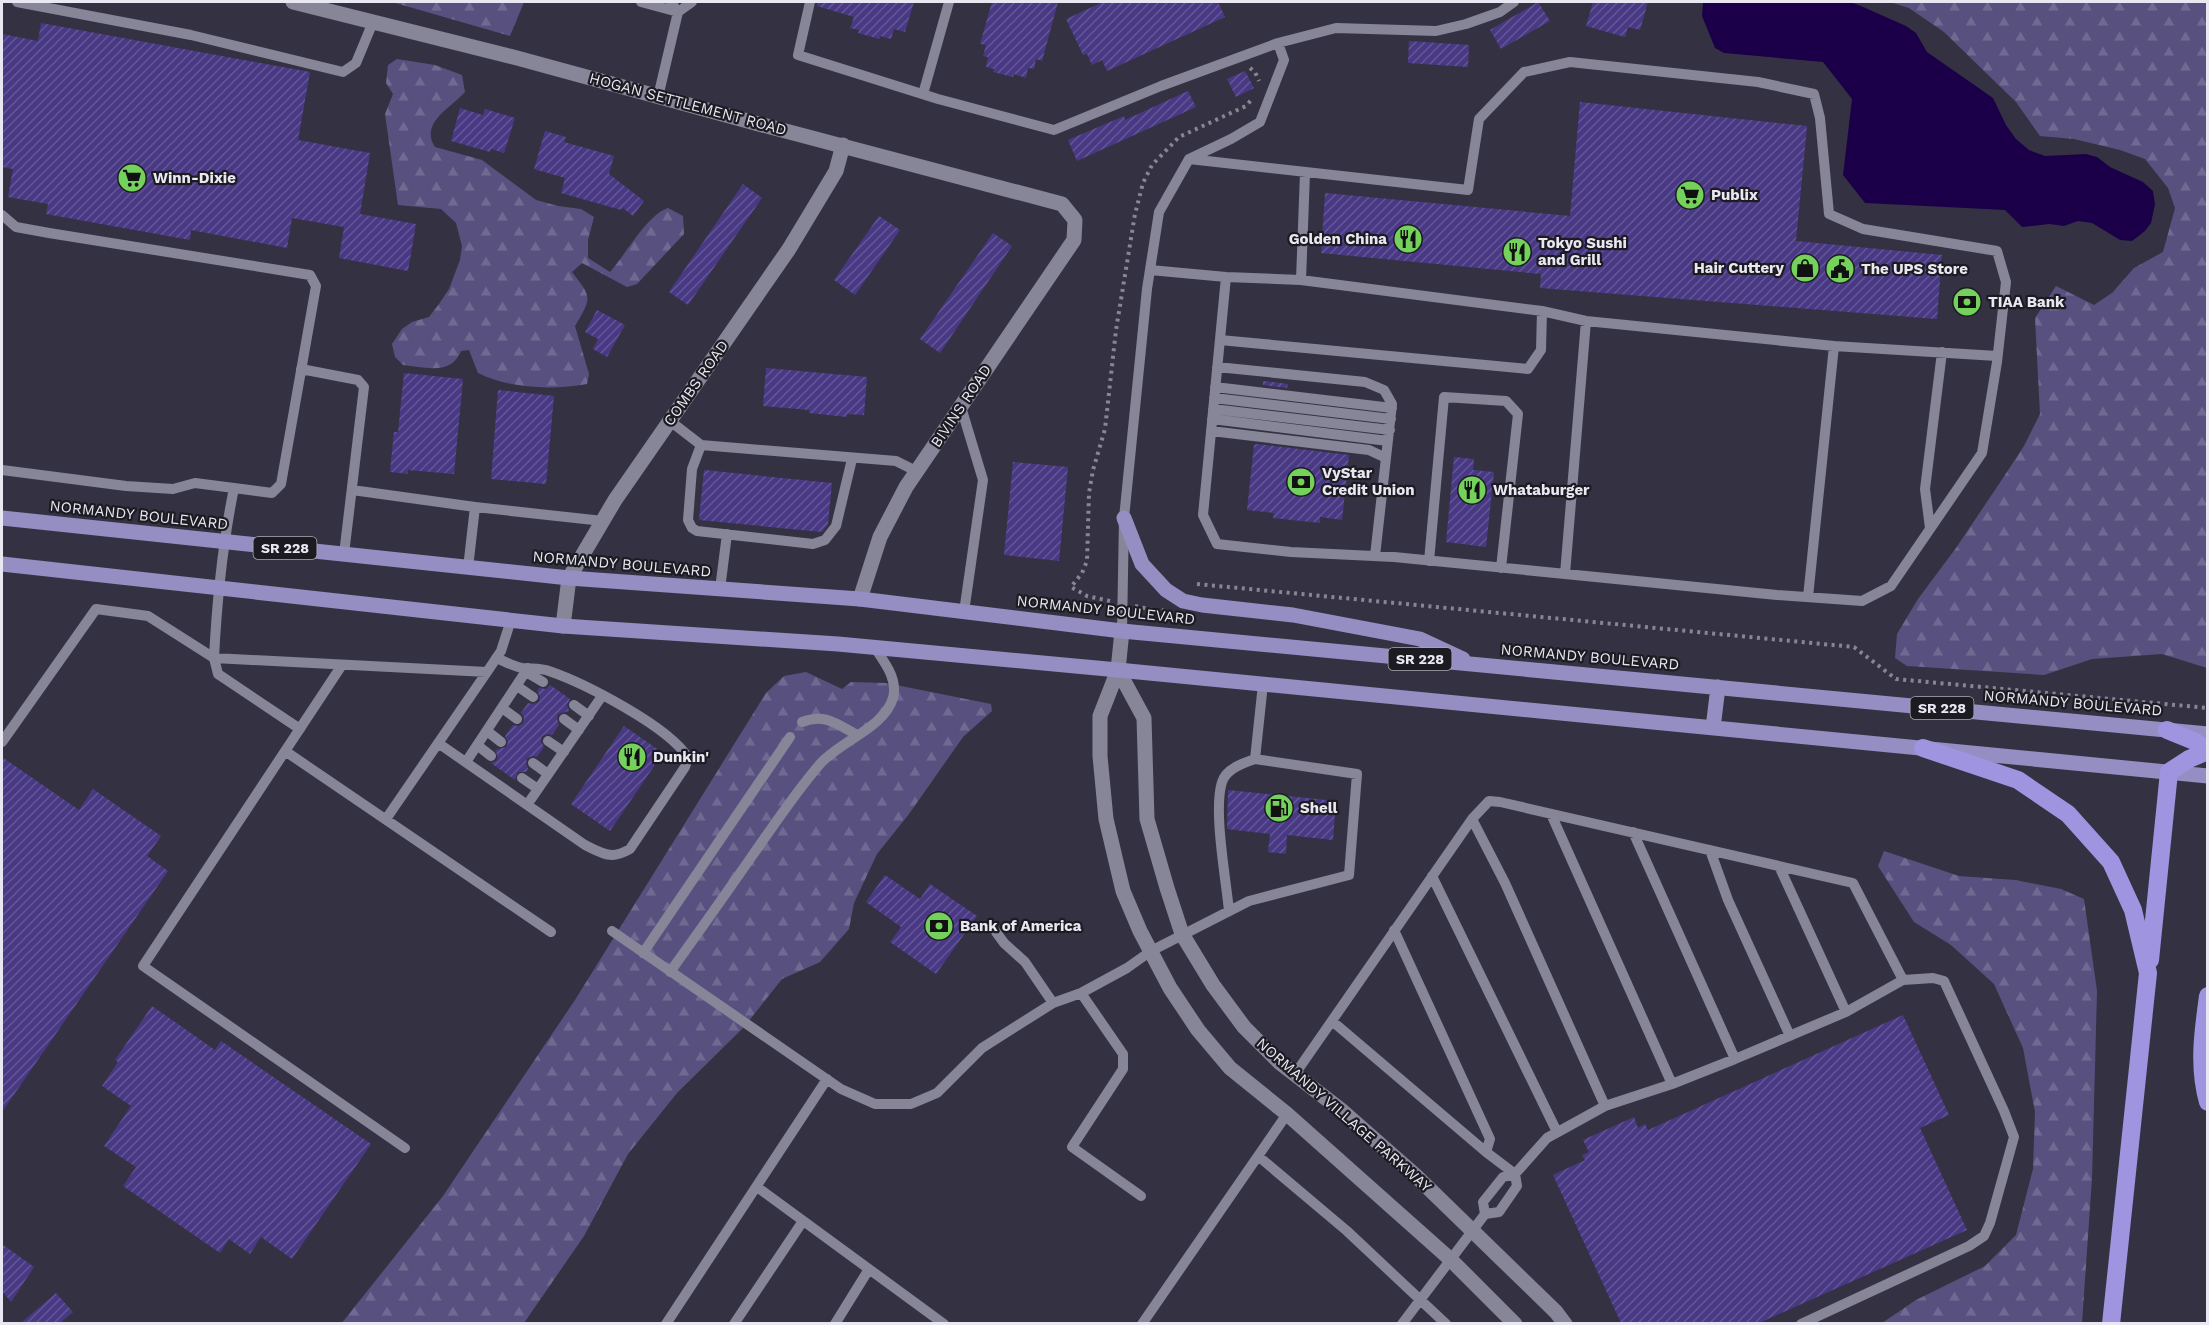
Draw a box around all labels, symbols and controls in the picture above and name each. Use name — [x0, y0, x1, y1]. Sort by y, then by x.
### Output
street label: HOGAN SETTLEMENT ROAD — [587, 69, 789, 139]
supermarket icon: Winn-Dixie — [116, 162, 148, 194]
place label: Winn-Dixie — [153, 169, 236, 187]
supermarket icon: Publix — [1674, 179, 1706, 211]
place label: Publix — [1711, 186, 1758, 204]
restaurant icon: Golden China — [1392, 223, 1424, 255]
place label: Golden China — [1289, 230, 1387, 248]
place label: Tokyo Sushi and Grill — [1538, 234, 1627, 269]
restaurant icon: Tokyo Sushi and Grill — [1501, 236, 1533, 268]
shop icon: Hair Cuttery — [1789, 252, 1821, 284]
public building icon: The UPS Store — [1824, 253, 1856, 285]
place label: Hair Cuttery — [1694, 259, 1785, 277]
place label: The UPS Store — [1861, 260, 1968, 278]
bank icon: TIAA Bank — [1951, 286, 1983, 318]
place label: TIAA Bank — [1988, 293, 2065, 311]
street label: COMBS ROAD — [660, 337, 732, 429]
street label: BIVINS ROAD — [927, 361, 995, 451]
place label: VyStar Credit Union — [1322, 464, 1414, 499]
bank icon: VyStar Credit Union — [1285, 466, 1317, 498]
restaurant icon: Whataburger — [1456, 474, 1488, 506]
place label: Whataburger — [1493, 481, 1590, 499]
street label: NORMANDY BOULEVARD — [49, 497, 229, 533]
road number: SR 228 — [254, 537, 316, 559]
street label: NORMANDY BOULEVARD — [532, 547, 712, 581]
street label: NORMANDY BOULEVARD — [1016, 592, 1196, 628]
street label: NORMANDY BOULEVARD — [1500, 640, 1680, 674]
road number: SR 228 — [1388, 648, 1452, 670]
street label: NORMANDY BOULEVARD — [1983, 686, 2163, 720]
road number: SR 228 — [1910, 697, 1974, 719]
restaurant icon: Dunkin' — [616, 741, 648, 773]
place label: Dunkin' — [653, 748, 709, 766]
fuel station icon: Shell — [1263, 792, 1295, 824]
place label: Shell — [1300, 799, 1338, 817]
bank icon: Bank of America — [923, 910, 955, 942]
place label: Bank of America — [960, 917, 1082, 935]
street label: NORMANDY VILLAGE PARKWAY — [1253, 1034, 1435, 1196]

